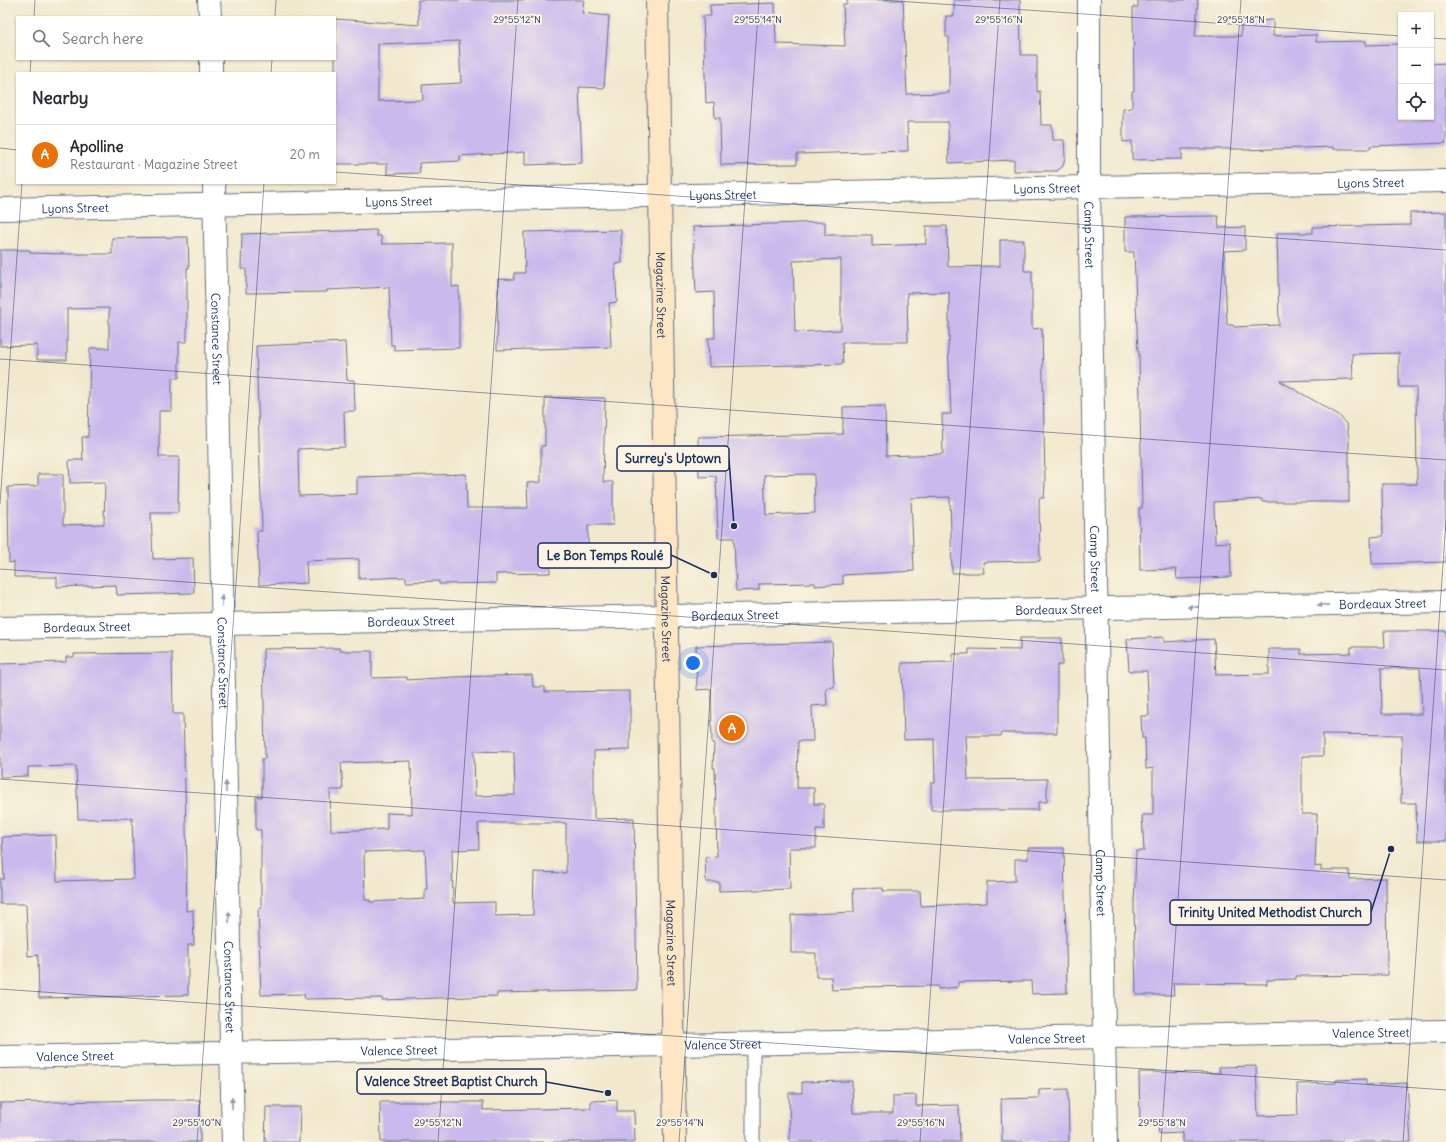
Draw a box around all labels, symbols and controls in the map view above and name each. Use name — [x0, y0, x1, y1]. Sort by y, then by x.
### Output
map controls — [1398, 12, 1434, 120]
button: + — [1398, 12, 1434, 48]
text: 29°55'12"N — [493, 13, 541, 26]
text: 29°55'14"N — [734, 13, 782, 26]
text: 29°55'16"N — [975, 13, 1023, 26]
text: 29°55'18"N — [1217, 13, 1265, 26]
search box — [16, 16, 336, 60]
icon: search — [30, 27, 52, 49]
text: Search here — [62, 29, 143, 48]
button: − — [1398, 48, 1434, 84]
button: locate — [1398, 84, 1434, 120]
text: Nearby — [32, 87, 88, 109]
text: Apolline — [70, 137, 123, 156]
text: A — [41, 146, 49, 163]
text: 20 m — [290, 146, 320, 163]
text: Restaurant · Magazine Street — [70, 156, 238, 173]
street label: Lyons Street — [1337, 174, 1405, 190]
street label: Lyons Street — [1013, 180, 1081, 196]
street label: Lyons Street — [689, 186, 757, 203]
street label: Lyons Street — [365, 193, 433, 209]
street label: Lyons Street — [41, 199, 109, 216]
street label: Camp Street — [1082, 201, 1098, 269]
street label: Magazine Street — [653, 251, 670, 338]
street label: Constance Street — [209, 293, 226, 385]
callout: Surrey's Uptown — [617, 446, 729, 471]
text: Surrey's Uptown — [625, 450, 722, 467]
street label: Camp Street — [1088, 525, 1104, 593]
callout: Le Bon Temps Roulé — [538, 543, 671, 568]
text: Le Bon Temps Roulé — [547, 547, 663, 564]
street label: Magazine Street — [659, 575, 675, 662]
one-way arrow — [219, 594, 225, 607]
street label: Bordeaux Street — [1339, 595, 1427, 611]
street label: Bordeaux Street — [1015, 601, 1103, 617]
one-way arrow — [1317, 601, 1329, 608]
one-way arrow — [1186, 604, 1199, 610]
street label: Bordeaux Street — [691, 607, 779, 623]
street label: Bordeaux Street — [367, 612, 455, 629]
street label: Constance Street — [215, 617, 232, 709]
street label: Bordeaux Street — [43, 618, 131, 635]
your location — [683, 653, 703, 673]
pin: A — [719, 713, 745, 743]
one-way arrow — [223, 780, 229, 793]
street label: Camp Street — [1093, 849, 1109, 916]
street label: Magazine Street — [664, 899, 680, 986]
callout: Trinity United Methodist Church — [1170, 900, 1371, 925]
text: Trinity United Methodist Church — [1178, 904, 1363, 921]
one-way arrow — [225, 911, 232, 923]
street label: Constance Street — [222, 941, 238, 1033]
street label: Valence Street — [1332, 1024, 1410, 1041]
street label: Valence Street — [1008, 1030, 1086, 1046]
street label: Valence Street — [684, 1036, 762, 1052]
street label: Valence Street — [360, 1042, 438, 1058]
street label: Valence Street — [36, 1047, 114, 1064]
callout: Valence Street Baptist Church — [357, 1069, 546, 1094]
text: Valence Street Baptist Church — [364, 1073, 538, 1090]
one-way arrow — [229, 1096, 235, 1109]
text: 29°55'10"N — [173, 1116, 221, 1129]
text: 29°55'12"N — [414, 1116, 462, 1129]
text: 29°55'14"N — [656, 1116, 704, 1129]
text: 29°55'16"N — [897, 1116, 945, 1129]
text: 29°55'18"N — [1138, 1116, 1186, 1129]

